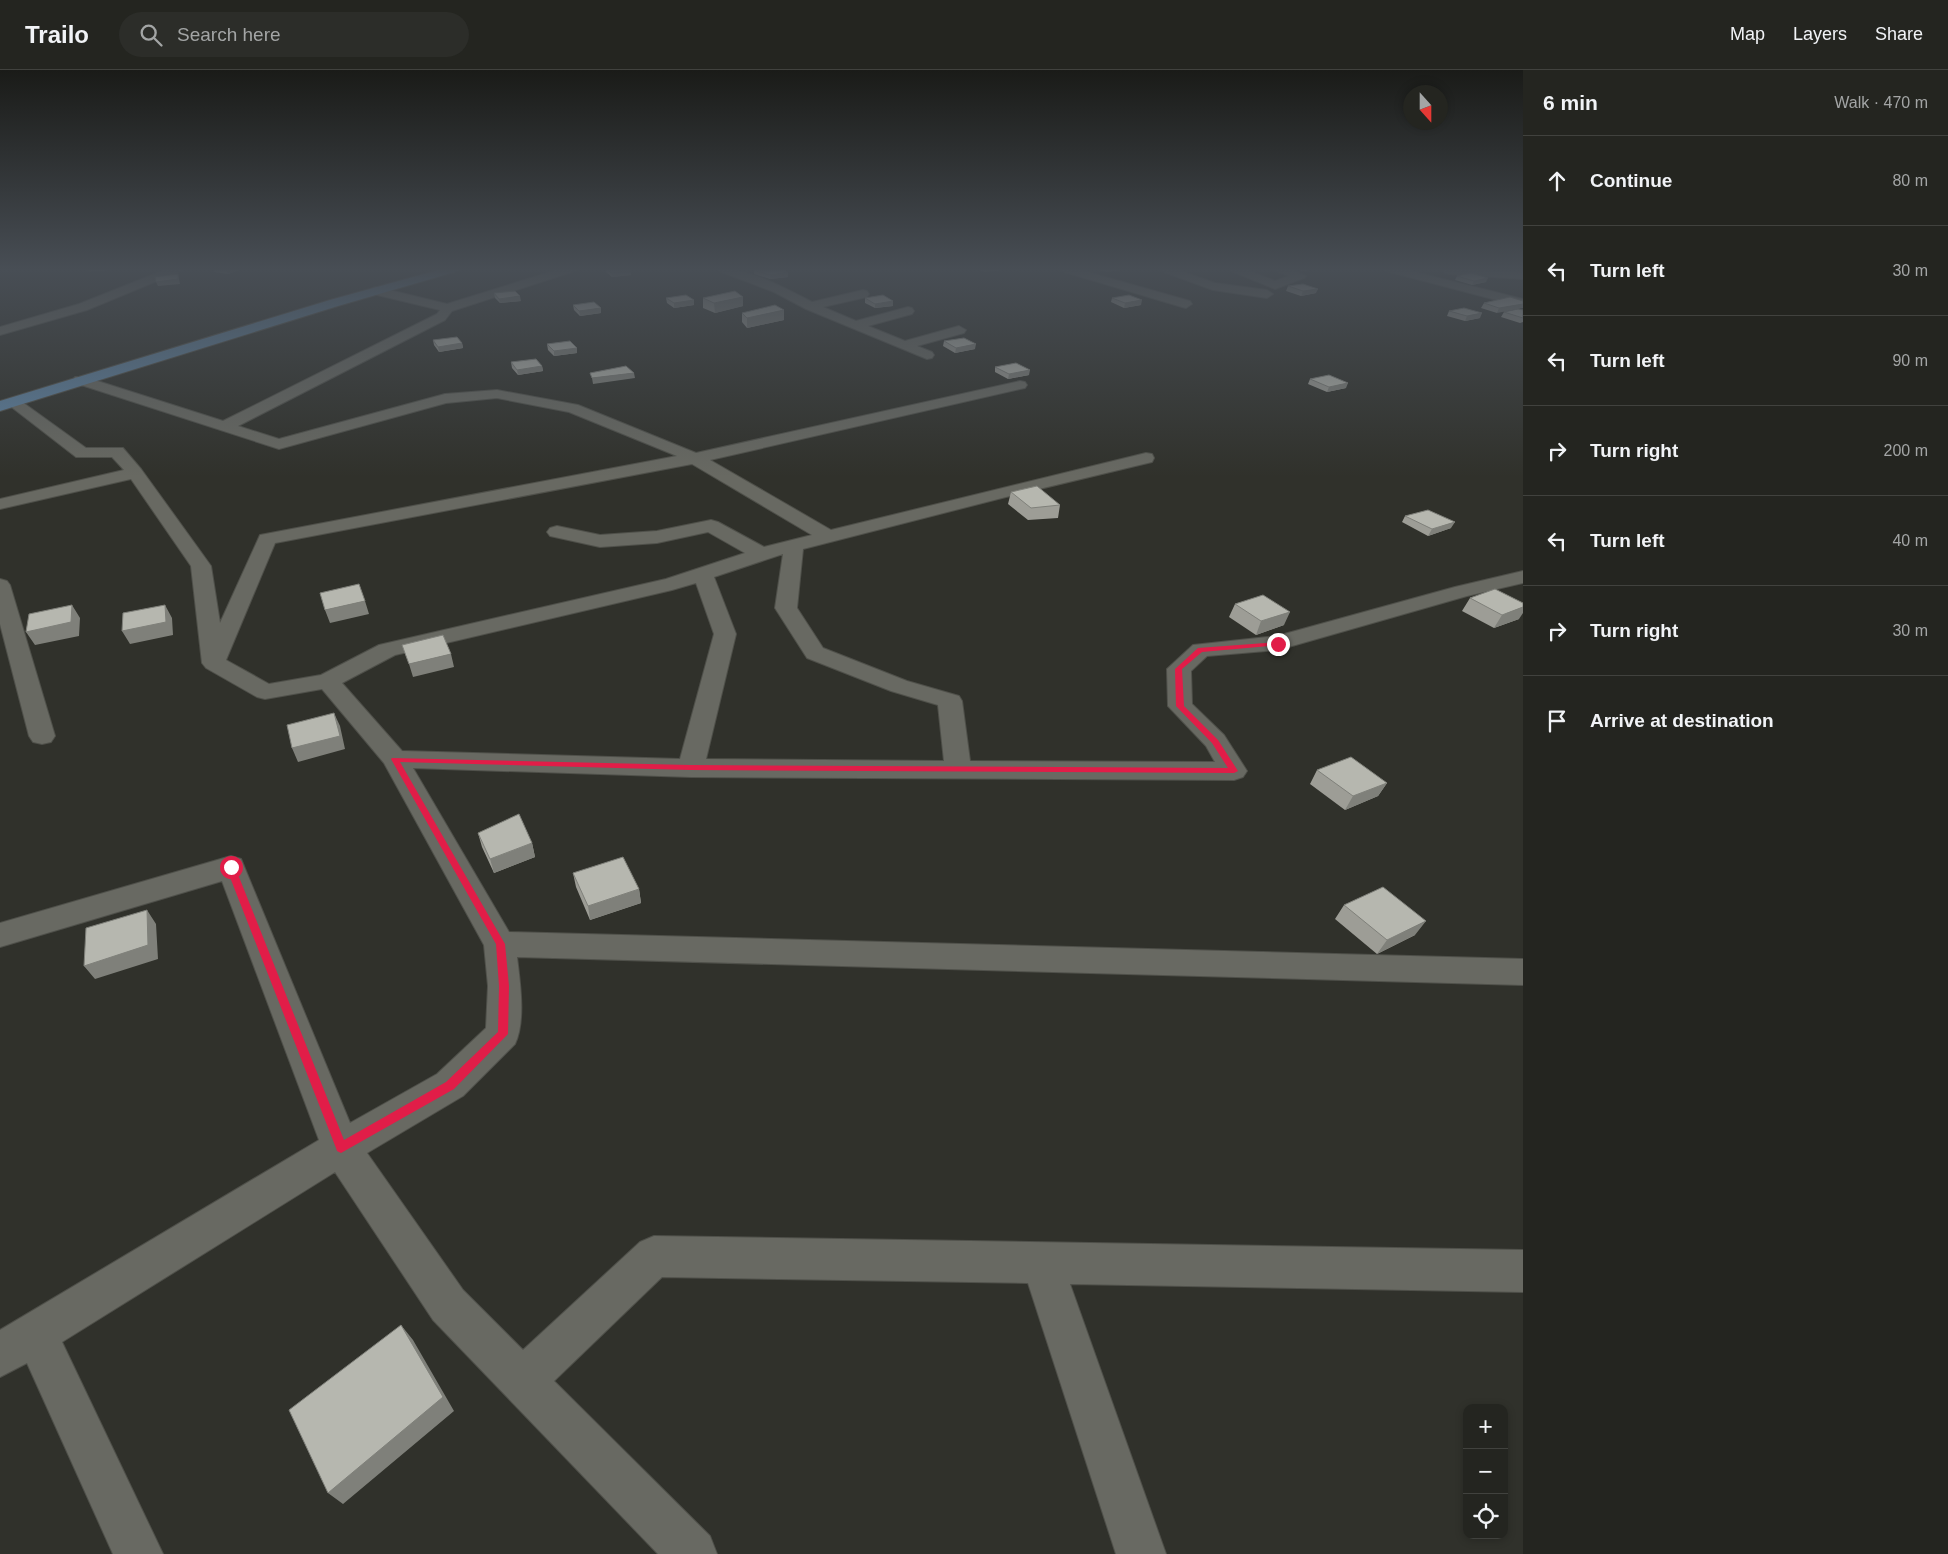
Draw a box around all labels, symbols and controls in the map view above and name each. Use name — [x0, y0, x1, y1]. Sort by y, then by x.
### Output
search box — [119, 12, 469, 57]
text: Trailo — [25, 21, 89, 48]
icon: search — [137, 21, 165, 49]
text: Search here — [177, 24, 281, 45]
text: Map — [1730, 24, 1765, 44]
text: Layers — [1793, 24, 1847, 44]
text: Share — [1875, 24, 1923, 44]
north arrow — [1403, 85, 1448, 130]
text: 6 min — [1543, 91, 1598, 114]
text: Walk · 470 m — [1834, 94, 1928, 111]
icon: ahead — [1543, 167, 1571, 195]
text: Continue — [1590, 170, 1672, 191]
text: 80 m — [1892, 172, 1928, 189]
icon: left — [1543, 257, 1571, 285]
text: Turn left — [1590, 260, 1665, 281]
text: 30 m — [1892, 262, 1928, 279]
icon: left — [1543, 347, 1571, 375]
text: Turn left — [1590, 350, 1665, 371]
text: 90 m — [1892, 352, 1928, 369]
icon: right — [1543, 437, 1571, 465]
text: Turn right — [1590, 440, 1678, 461]
text: 200 m — [1884, 442, 1928, 459]
icon: left — [1543, 527, 1571, 555]
text: Turn left — [1590, 530, 1665, 551]
text: 40 m — [1892, 532, 1928, 549]
icon: right — [1543, 617, 1571, 645]
text: Turn right — [1590, 620, 1678, 641]
text: 30 m — [1892, 622, 1928, 639]
route end — [1267, 633, 1290, 656]
icon: arrive — [1543, 707, 1571, 735]
text: Arrive at destination — [1590, 710, 1774, 731]
route start — [220, 856, 243, 879]
map controls — [1463, 1404, 1508, 1539]
button: + — [1463, 1404, 1508, 1449]
button: − — [1463, 1449, 1508, 1494]
button: locate — [1463, 1494, 1508, 1539]

